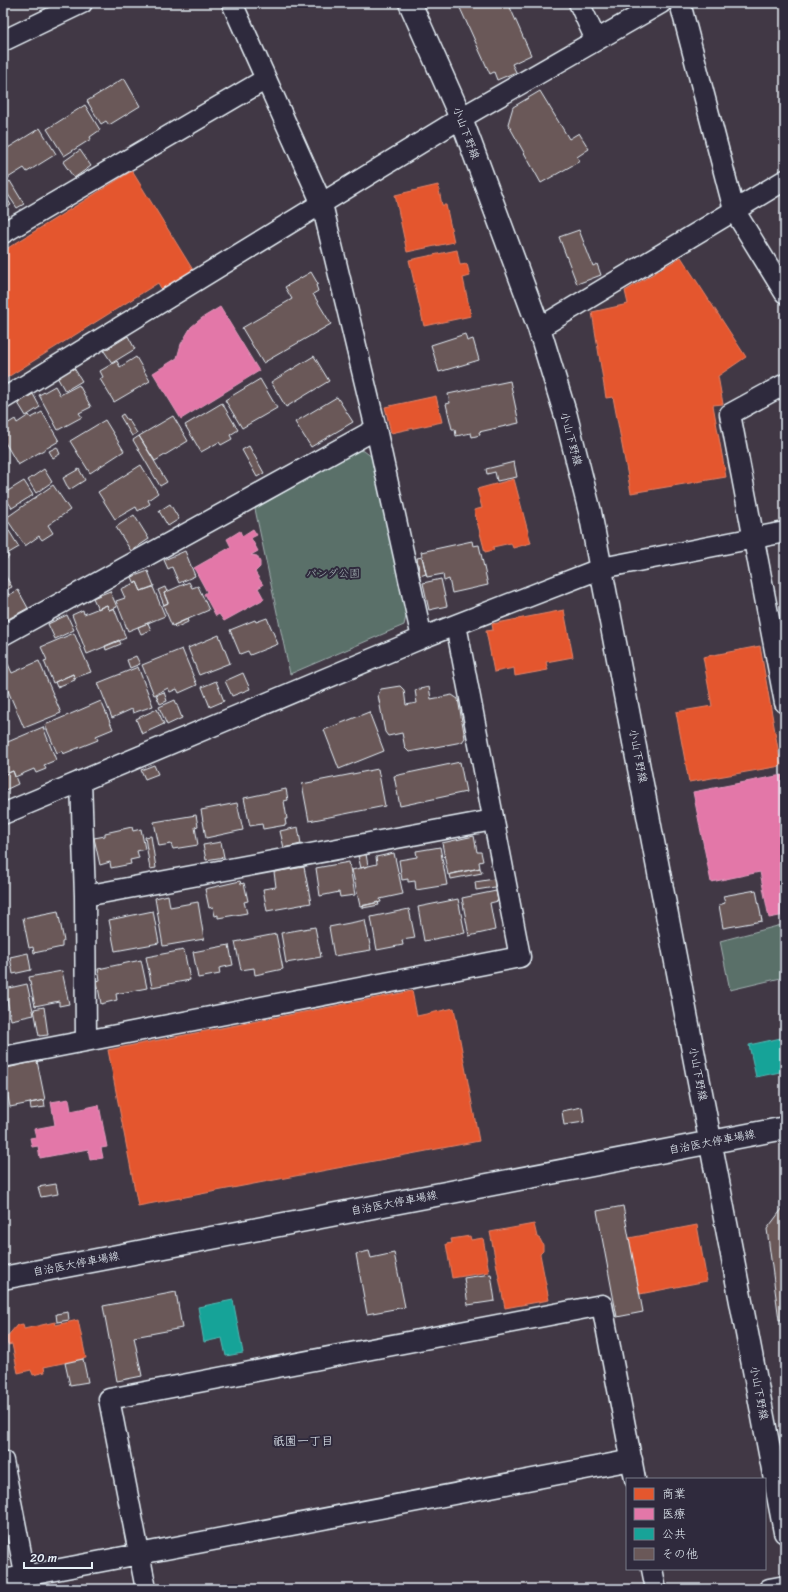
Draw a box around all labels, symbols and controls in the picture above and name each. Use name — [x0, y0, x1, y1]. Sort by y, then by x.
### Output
street label: 小山下野線 — [447, 104, 485, 162]
street label: 小山下野線 — [555, 410, 587, 468]
park label: パンダ公園 — [306, 564, 360, 583]
street label: 小山下野線 — [623, 727, 653, 785]
street label: 小山下野線 — [683, 1045, 713, 1103]
street label: 自治医大停車場線 — [667, 1124, 757, 1160]
street label: 自治医大停車場線 — [349, 1185, 439, 1221]
street label: 自治医大停車場線 — [31, 1246, 121, 1282]
street label: 小山下野線 — [744, 1364, 774, 1422]
district label: 祇園一丁目 — [273, 1430, 333, 1452]
legend — [626, 1478, 766, 1570]
text: 商業 — [662, 1483, 686, 1505]
text: 医療 — [662, 1503, 686, 1525]
text: 公共 — [662, 1523, 686, 1545]
text: その他 — [662, 1543, 698, 1565]
scale bar — [24, 1544, 92, 1570]
text: 20 m — [30, 1547, 57, 1569]

